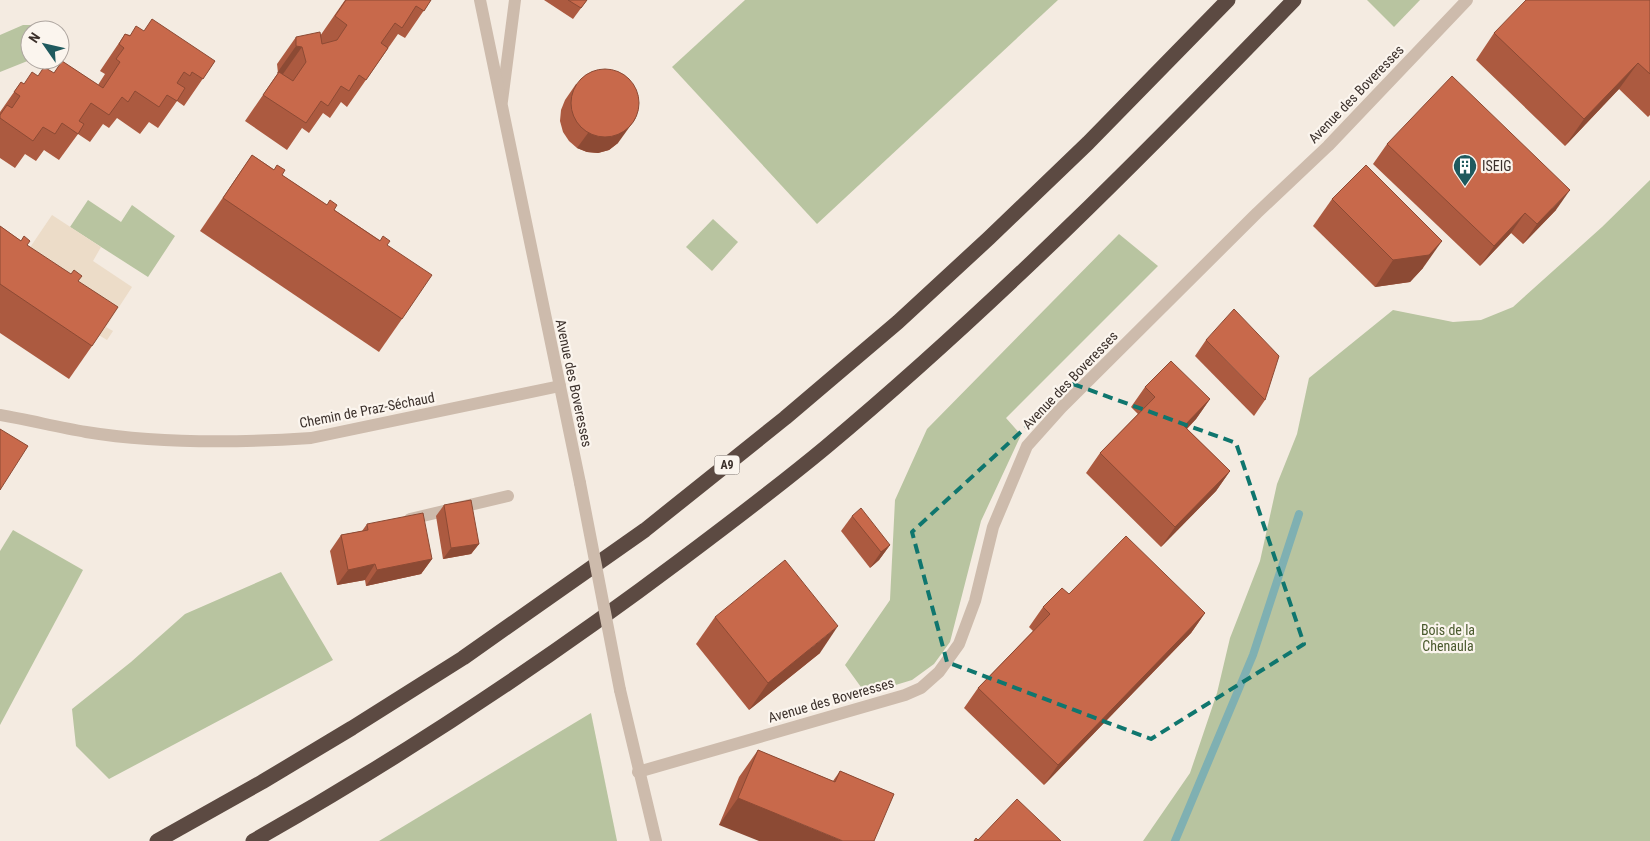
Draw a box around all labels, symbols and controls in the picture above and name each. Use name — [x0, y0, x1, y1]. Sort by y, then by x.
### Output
north arrow — [20, 20, 70, 70]
text: N — [25, 30, 43, 46]
street label: Avenue des Boveresses — [1305, 42, 1407, 146]
building icon: ISEIG — [1452, 153, 1478, 187]
place label: ISEIG — [1482, 158, 1512, 174]
street label: Avenue des Boveresses — [553, 318, 595, 448]
street label: Avenue des Boveresses — [1019, 328, 1121, 432]
street label: Chemin de Praz-Séchaud — [298, 389, 436, 431]
road number: A9 — [714, 456, 740, 474]
park label: Bois de la Chenaula — [1421, 622, 1475, 654]
street label: Avenue des Boveresses — [766, 674, 896, 726]

